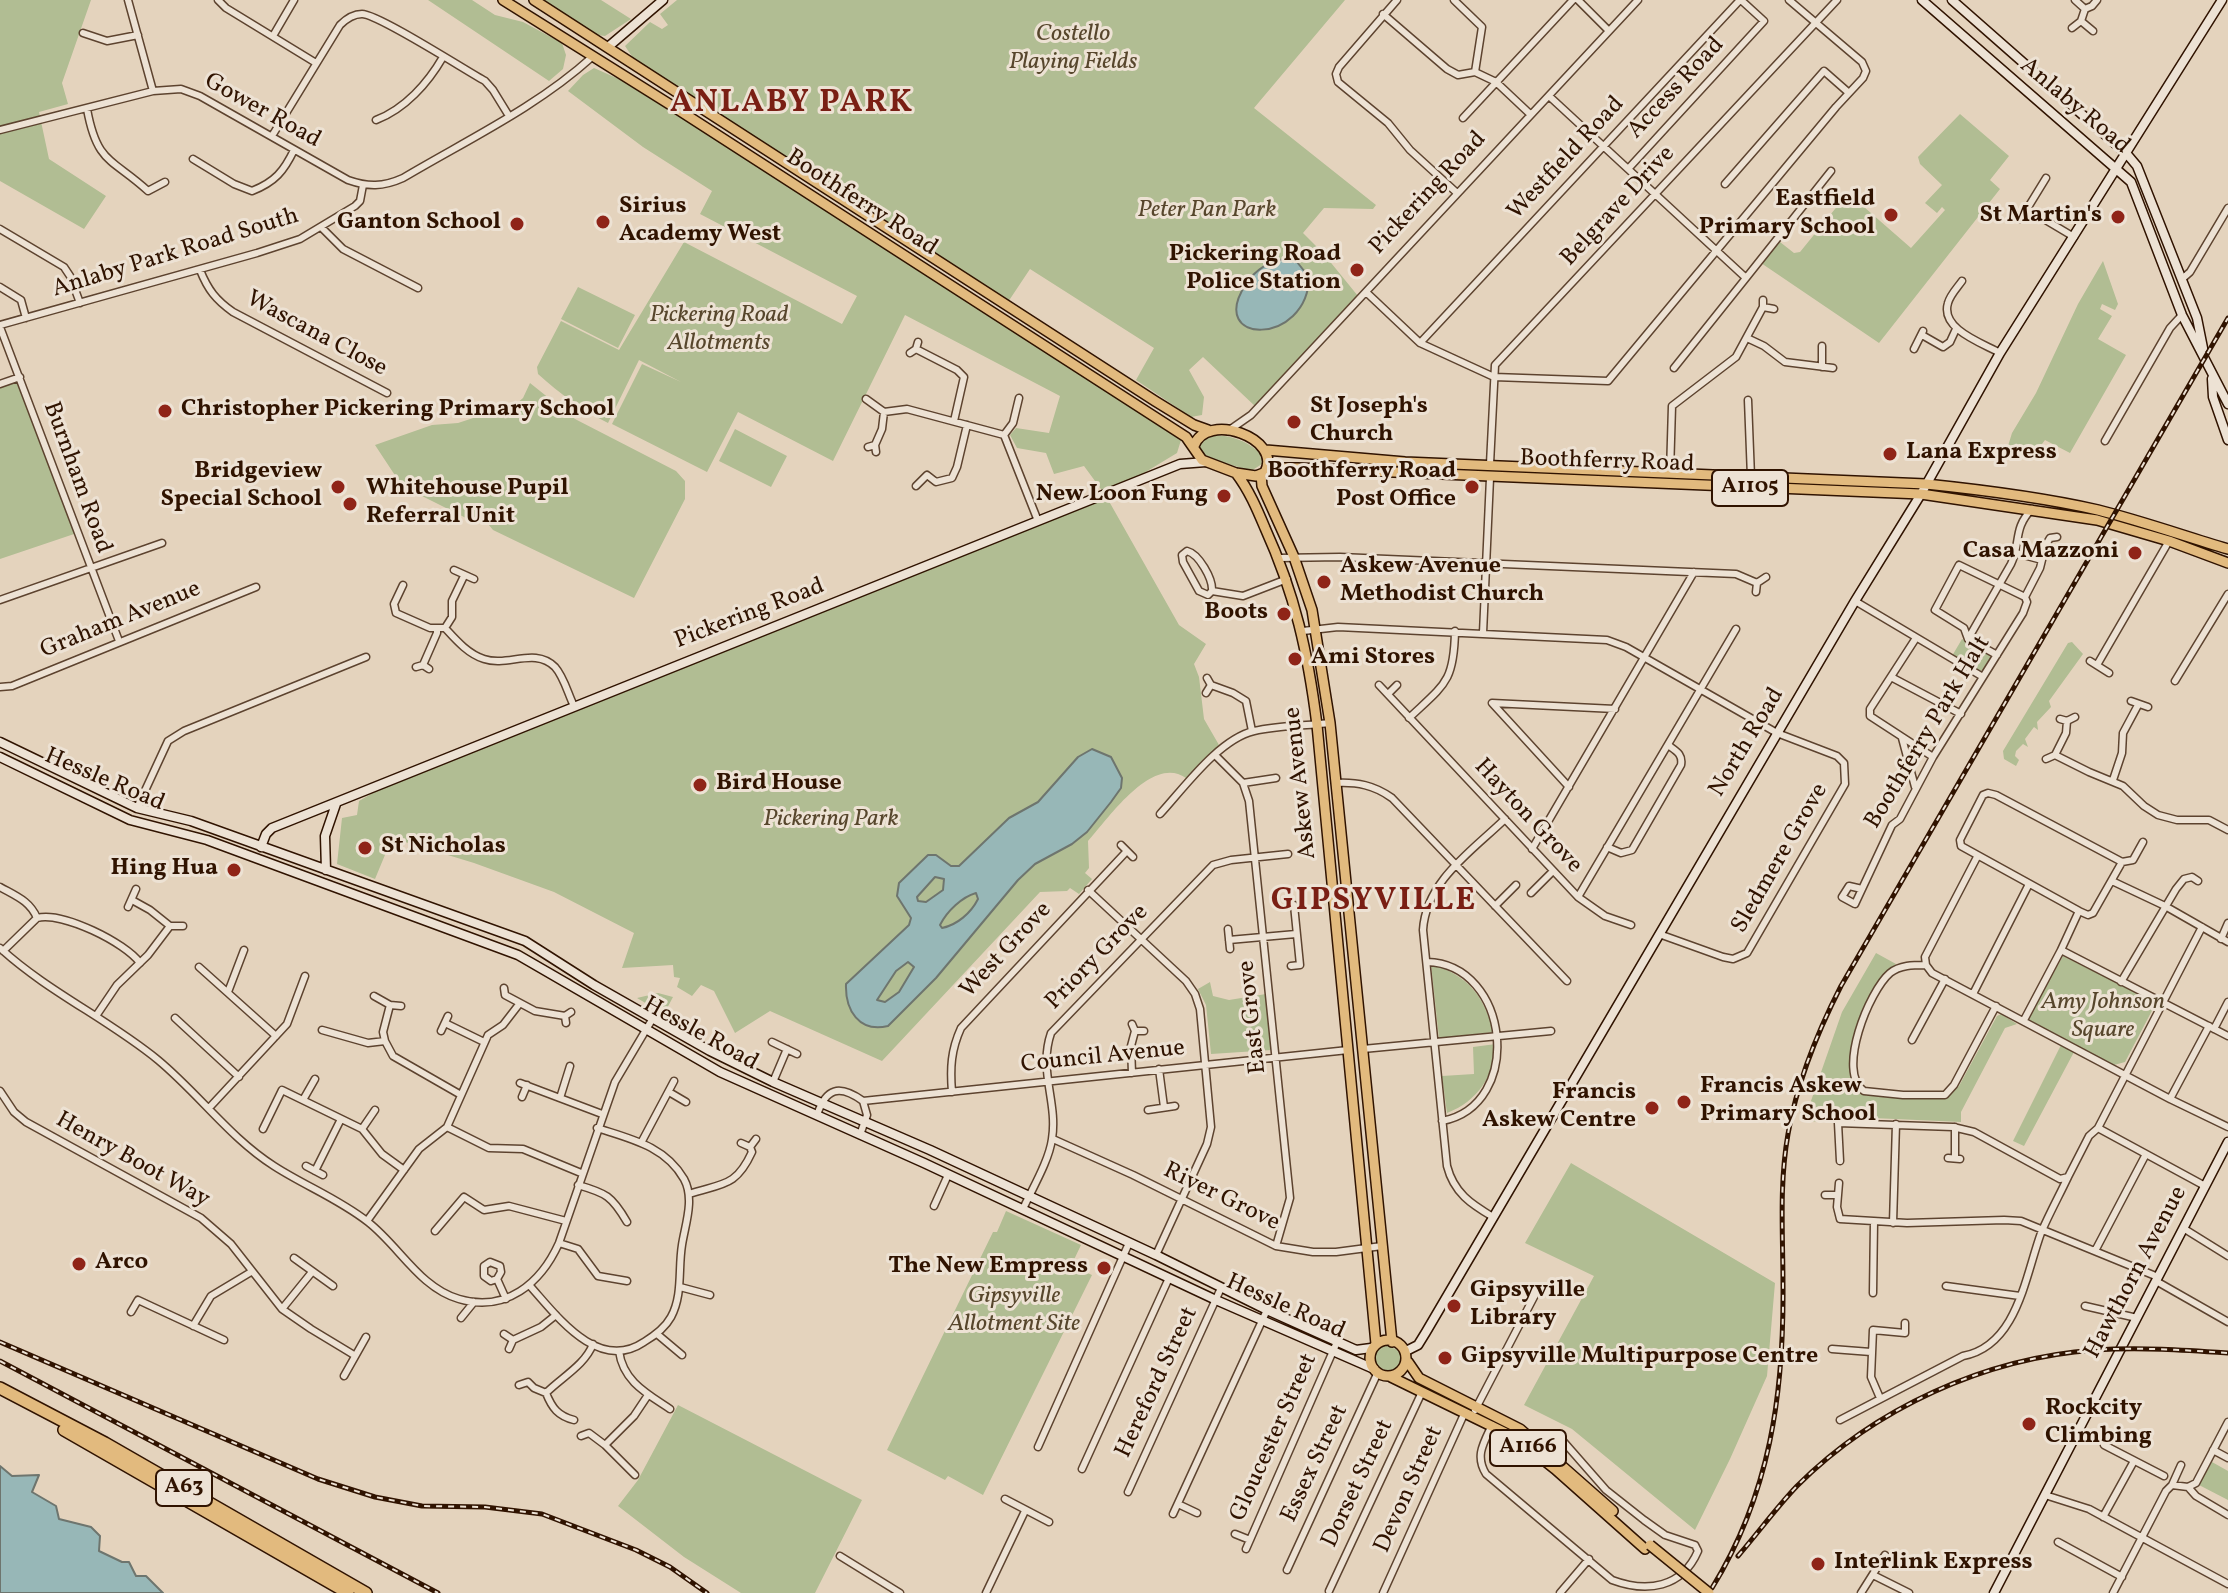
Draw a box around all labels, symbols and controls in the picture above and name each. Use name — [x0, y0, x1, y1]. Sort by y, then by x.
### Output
park label: Costello Playing Fields — [1009, 22, 1137, 78]
street label: Access Road — [1623, 32, 1731, 146]
street label: Anlaby Road — [2013, 53, 2135, 161]
street label: Gower Road — [199, 68, 325, 156]
district label: ANLABY PARK — [670, 86, 914, 124]
street label: Westfield Road — [1502, 91, 1632, 227]
street label: Pickering Road — [1365, 126, 1493, 262]
street label: Belgrave Drive — [1556, 141, 1682, 273]
street label: Boothferry Road — [780, 144, 942, 264]
place label: Eastfield Primary School — [1699, 187, 1875, 243]
place label: Sirius Academy West — [619, 194, 781, 250]
park label: Peter Pan Park — [1138, 198, 1276, 226]
street label: Anlaby Park Road South — [49, 203, 303, 305]
place label: St Martin's — [1980, 203, 2102, 231]
marker: Eastfield Primary School — [1882, 206, 1900, 224]
marker: St Martin's — [2109, 208, 2127, 226]
place label: Ganton School — [337, 210, 501, 238]
marker: Sirius Academy West — [594, 213, 612, 231]
marker: Ganton School — [508, 215, 526, 233]
place label: Pickering Road Police Station — [1169, 242, 1341, 298]
marker: Pickering Road Police Station — [1348, 261, 1366, 279]
street label: Wascana Close — [241, 286, 391, 384]
park label: Pickering Road Allotments — [650, 303, 788, 359]
place label: St Joseph's Church — [1310, 394, 1428, 450]
place label: Christopher Pickering Primary School — [181, 397, 615, 425]
street label: Burnham Road — [35, 398, 117, 558]
marker: Christopher Pickering Primary School — [156, 402, 174, 420]
marker: St Joseph's Church — [1285, 413, 1303, 431]
place label: Lana Express — [1906, 440, 2057, 468]
marker: Lana Express — [1881, 445, 1899, 463]
street label: Boothferry Road — [1519, 446, 1695, 480]
place label: Bridgeview Special School — [160, 459, 322, 515]
place label: Boothferry Road Post Office — [1267, 459, 1456, 515]
road number: A1105 — [1712, 470, 1788, 506]
place label: Whitehouse Pupil Referral Unit — [366, 476, 569, 532]
marker: Bridgeview Special School — [329, 478, 347, 496]
marker: Boothferry Road Post Office — [1463, 478, 1481, 496]
place label: New Loon Fung — [1036, 482, 1208, 510]
marker: New Loon Fung — [1215, 487, 1233, 505]
marker: Whitehouse Pupil Referral Unit — [341, 495, 359, 513]
place label: Casa Mazzoni — [1963, 539, 2119, 567]
marker: Casa Mazzoni — [2126, 544, 2144, 562]
place label: Askew Avenue Methodist Church — [1340, 554, 1544, 610]
street label: Pickering Road — [671, 573, 829, 657]
marker: Askew Avenue Methodist Church — [1315, 573, 1333, 591]
street label: Graham Avenue — [37, 576, 205, 666]
place label: Boots — [1204, 600, 1268, 628]
marker: Boots — [1275, 605, 1293, 623]
street label: Boothferry Park Halt — [1860, 631, 1998, 835]
place label: Ami Stores — [1311, 645, 1435, 673]
marker: Ami Stores — [1286, 650, 1304, 668]
street label: North Road — [1704, 683, 1792, 803]
street label: Askew Avenue — [1280, 705, 1324, 861]
street label: Hessle Road — [40, 743, 168, 819]
street label: Hayton Grove — [1467, 754, 1587, 880]
place label: Bird House — [716, 771, 842, 799]
marker: Bird House — [691, 776, 709, 794]
street label: Sledmere Grove — [1726, 779, 1836, 939]
park label: Pickering Park — [763, 807, 899, 835]
place label: St Nicholas — [381, 834, 506, 862]
marker: St Nicholas — [356, 839, 374, 857]
place label: Hing Hua — [111, 856, 218, 884]
marker: Hing Hua — [225, 861, 243, 879]
district label: GIPSYVILLE — [1271, 884, 1477, 922]
street label: West Grove — [955, 897, 1059, 1005]
street label: Priory Grove — [1040, 899, 1156, 1017]
street label: East Grove — [1234, 959, 1274, 1075]
park label: Amy Johnson Square — [2041, 990, 2165, 1046]
street label: Hessle Road — [637, 991, 763, 1079]
street label: Council Avenue — [1020, 1035, 1186, 1081]
place label: Francis Askew Primary School — [1700, 1074, 1876, 1130]
place label: Francis Askew Centre — [1482, 1080, 1636, 1136]
marker: Francis Askew Primary School — [1675, 1093, 1693, 1111]
marker: Francis Askew Centre — [1643, 1099, 1661, 1117]
street label: Henry Boot Way — [50, 1107, 214, 1215]
street label: River Grove — [1158, 1157, 1284, 1239]
street label: Hawthorn Avenue — [2079, 1182, 2195, 1364]
place label: Arco — [95, 1250, 148, 1278]
place label: The New Empress — [888, 1254, 1088, 1282]
marker: Arco — [70, 1255, 88, 1273]
marker: The New Empress — [1095, 1259, 1113, 1277]
street label: Hessle Road — [1221, 1269, 1349, 1347]
place label: Gipsyville Library — [1470, 1278, 1585, 1334]
park label: Gipsyville Allotment Site — [948, 1284, 1080, 1340]
marker: Gipsyville Library — [1445, 1297, 1463, 1315]
street label: Hereford Street — [1110, 1303, 1206, 1463]
place label: Gipsyville Multipurpose Centre — [1461, 1344, 1818, 1372]
marker: Gipsyville Multipurpose Centre — [1436, 1349, 1454, 1367]
street label: Gloucester Street — [1225, 1350, 1325, 1526]
place label: Rockcity Climbing — [2045, 1396, 2152, 1452]
street label: Essex Street — [1276, 1401, 1356, 1527]
street label: Dorset Street — [1317, 1415, 1401, 1553]
marker: Rockcity Climbing — [2020, 1415, 2038, 1433]
street label: Devon Street — [1369, 1422, 1451, 1558]
road number: A1166 — [1490, 1430, 1566, 1466]
road number: A63 — [156, 1470, 212, 1506]
place label: Interlink Express — [1834, 1550, 2033, 1578]
marker: Interlink Express — [1809, 1555, 1827, 1573]

